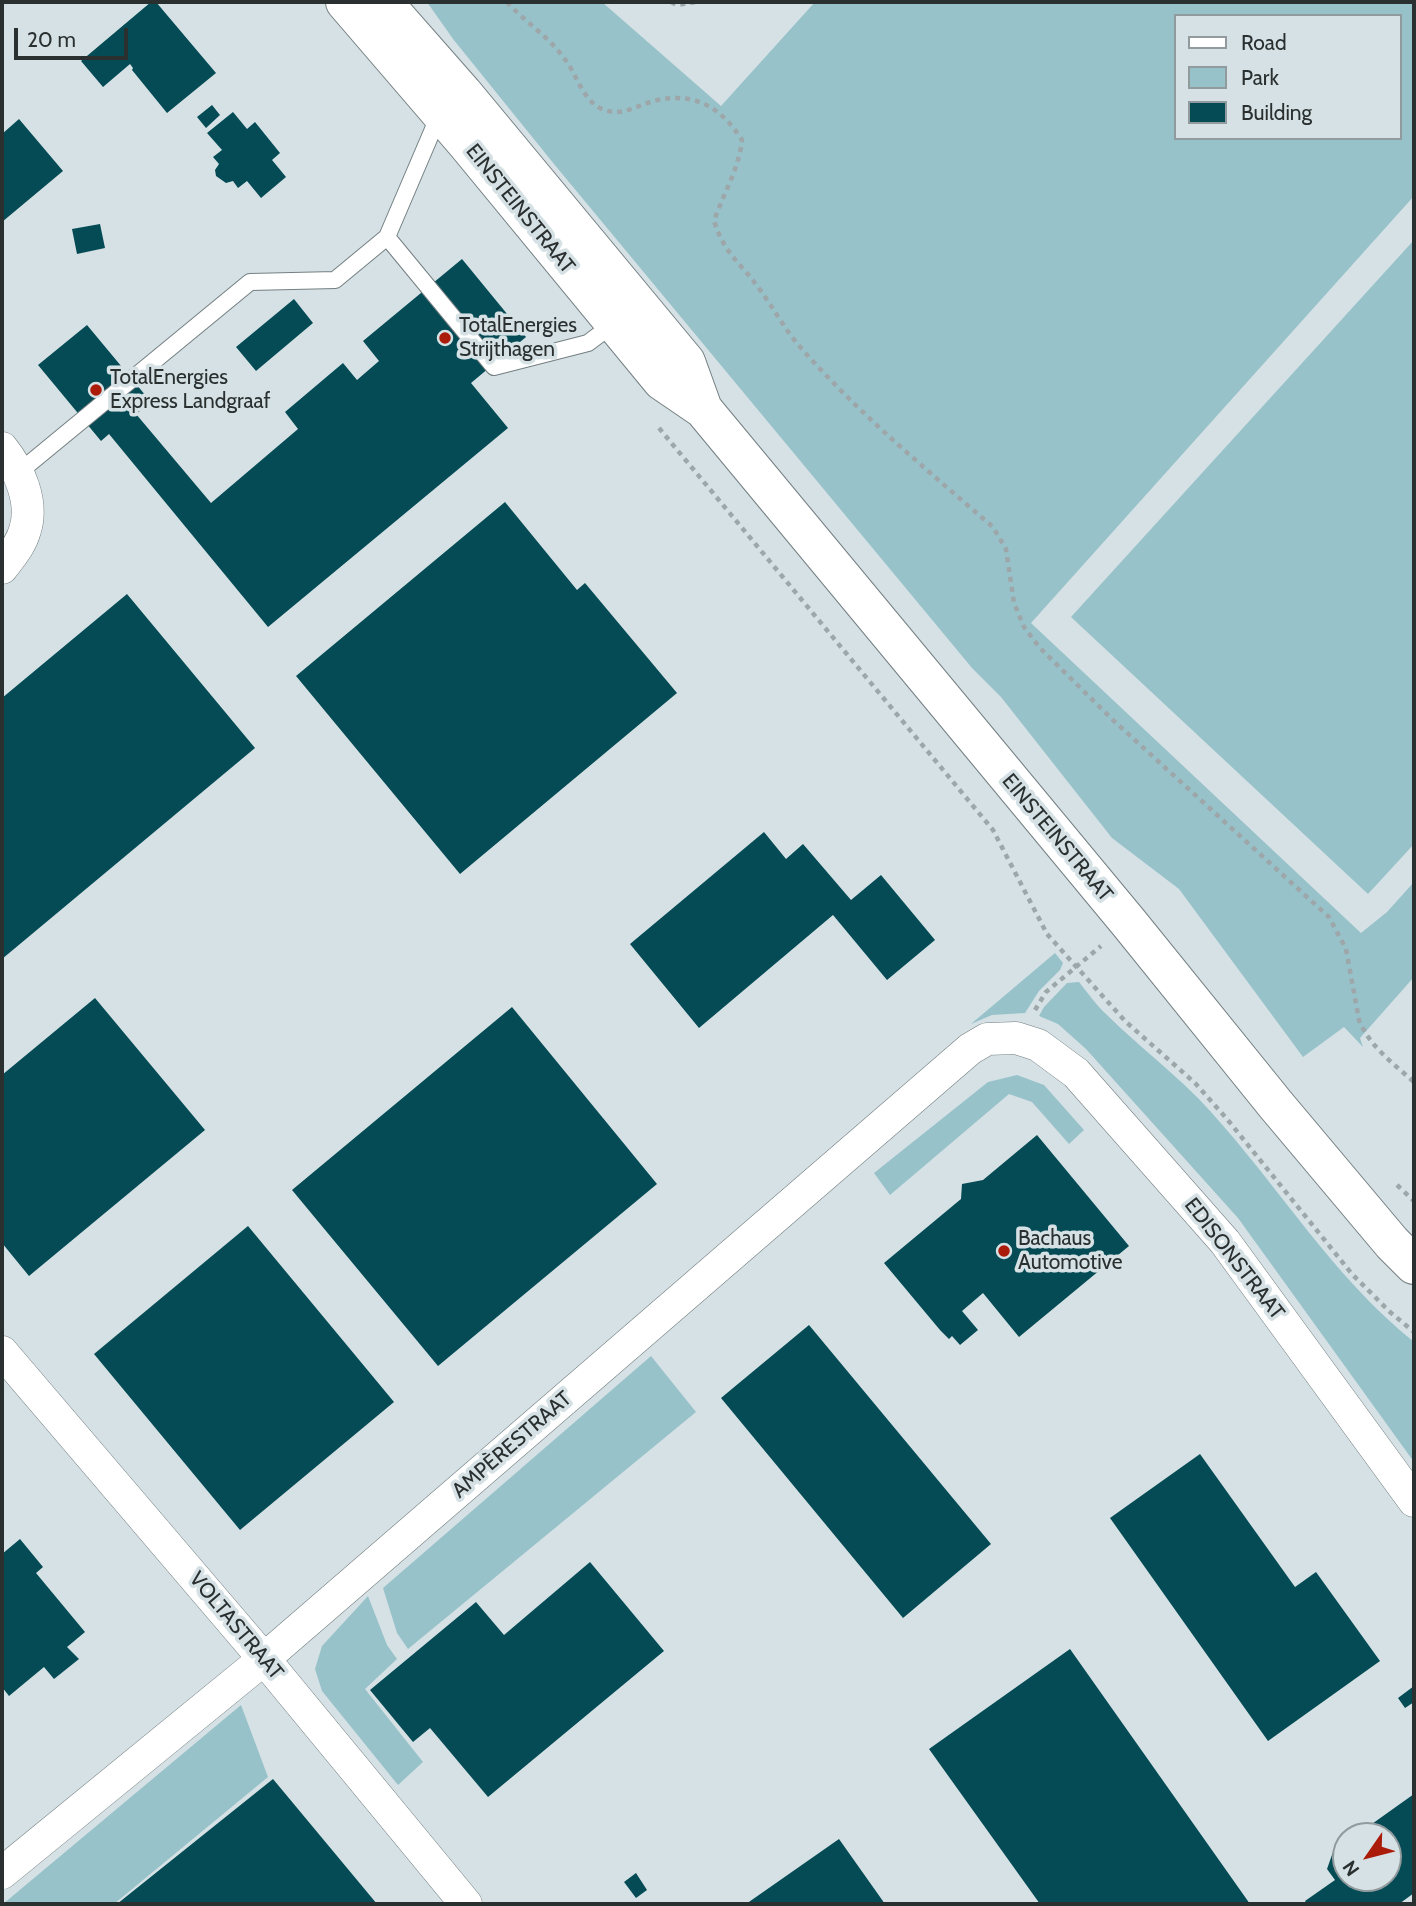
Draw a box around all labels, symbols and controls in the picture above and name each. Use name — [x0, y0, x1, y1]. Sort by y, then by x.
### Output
scale bar — [18, 14, 131, 58]
legend — [1174, 14, 1402, 140]
text: 20 m — [27, 27, 76, 52]
text: Road — [1241, 30, 1287, 55]
text: Park — [1241, 65, 1279, 90]
text: Building — [1241, 100, 1312, 125]
street label: EINSTEINSTRAAT — [460, 139, 580, 279]
place label: TotalEnergies Strijthagen — [459, 313, 577, 363]
marker: TotalEnergies Strijthagen — [437, 330, 453, 346]
place label: TotalEnergies Express Landgraaf — [110, 365, 270, 415]
marker: TotalEnergies Express Landgraaf — [88, 382, 104, 398]
street label: EINSTEINSTRAAT — [996, 769, 1118, 907]
street label: EDISONSTRAAT — [1179, 1193, 1289, 1325]
place label: Bachaus Automotive — [1018, 1226, 1122, 1276]
marker: Bachaus Automotive — [996, 1243, 1012, 1259]
street label: AMPÈRESTRAAT — [447, 1386, 577, 1504]
street label: VOLTASTRAAT — [184, 1567, 288, 1685]
north arrow — [1332, 1822, 1402, 1892]
text: N — [1338, 1856, 1364, 1880]

